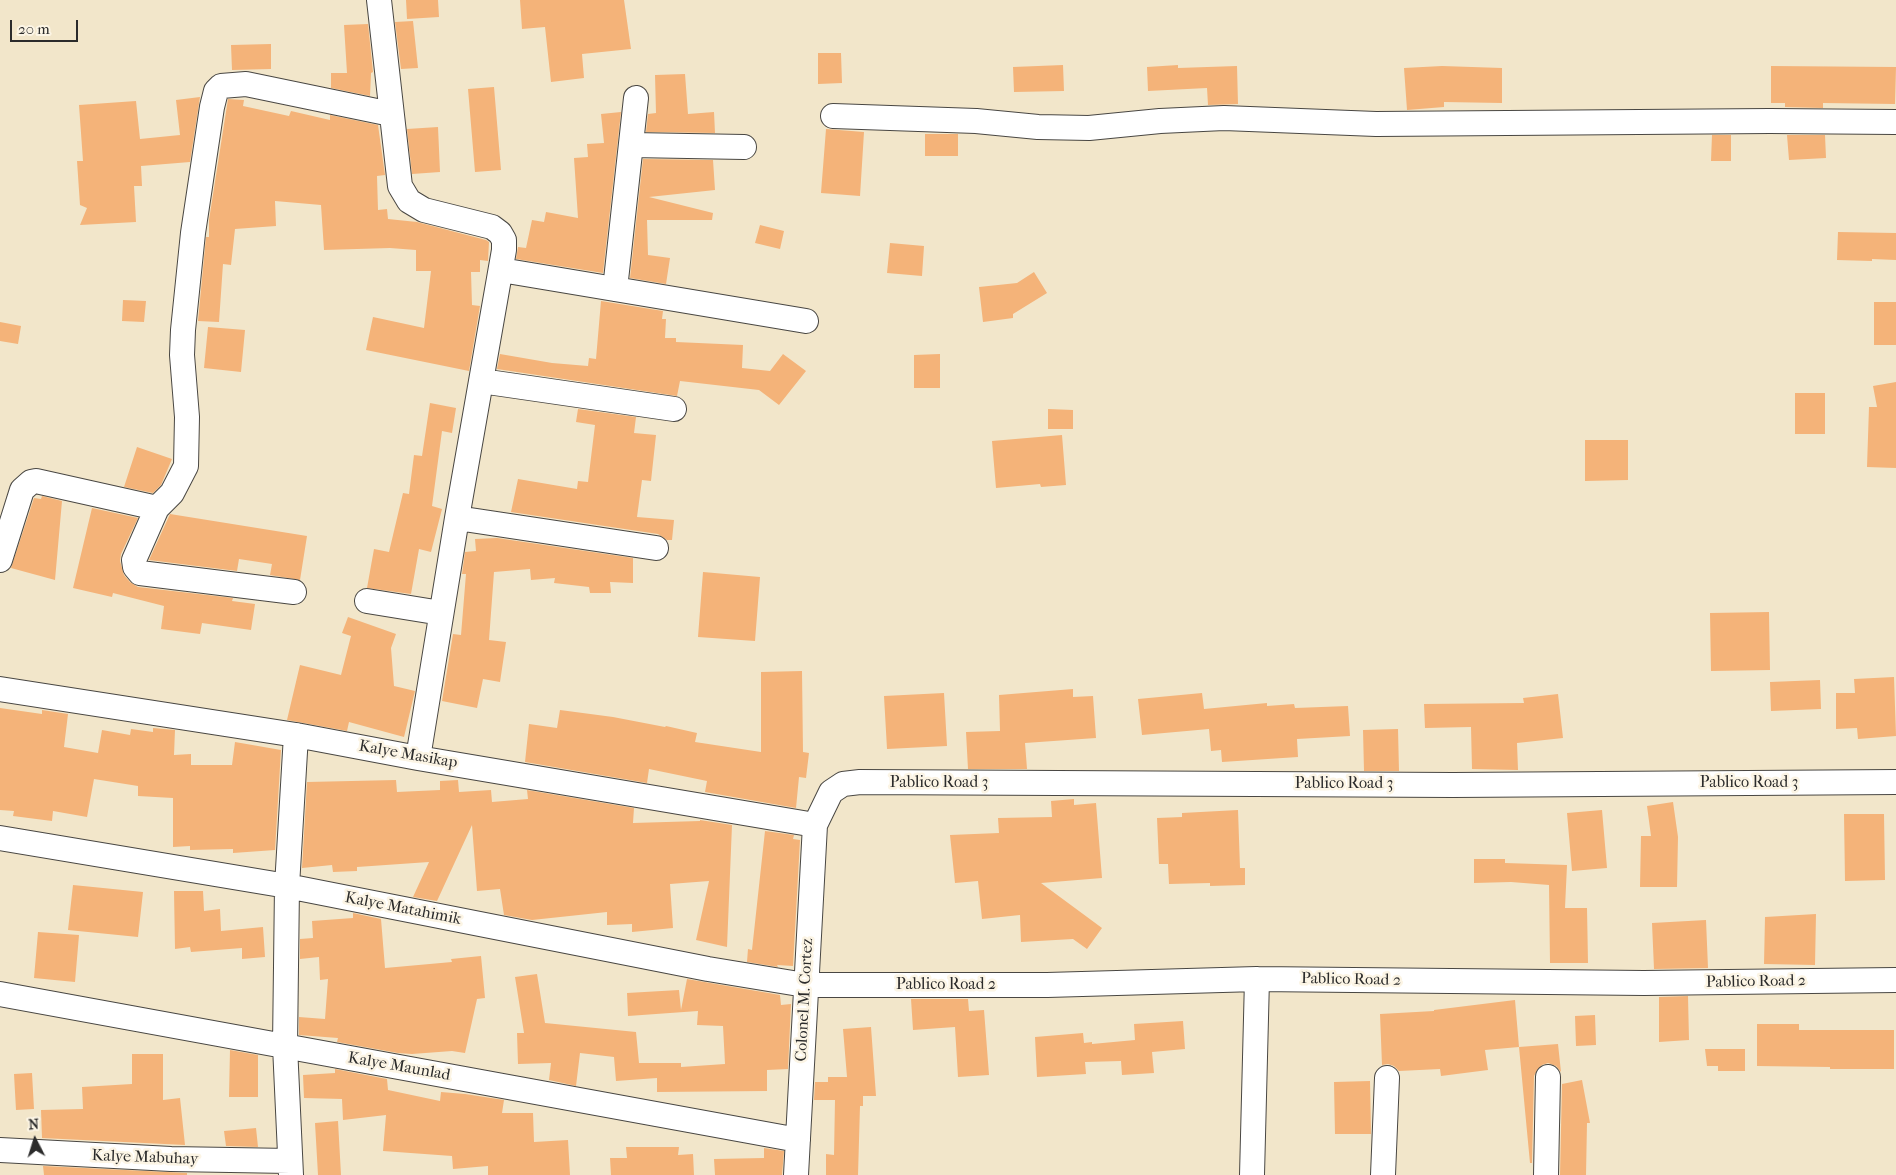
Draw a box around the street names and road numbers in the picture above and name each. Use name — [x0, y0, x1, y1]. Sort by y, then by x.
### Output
street label: Kalye Masikap — [357, 737, 459, 773]
street label: Pablico Road 3 — [890, 773, 988, 793]
street label: Pablico Road 3 — [1700, 773, 1798, 793]
street label: Pablico Road 3 — [1295, 774, 1393, 794]
street label: Kalye Matahimik — [343, 888, 463, 930]
street label: Colonel M. Cortez — [792, 938, 818, 1062]
street label: Pablico Road 2 — [1301, 970, 1401, 990]
street label: Pablico Road 2 — [1706, 972, 1806, 992]
street label: Pablico Road 2 — [896, 975, 996, 995]
street label: Kalye Maunlad — [346, 1049, 452, 1085]
street label: Kalye Mabuhay — [91, 1147, 199, 1169]

